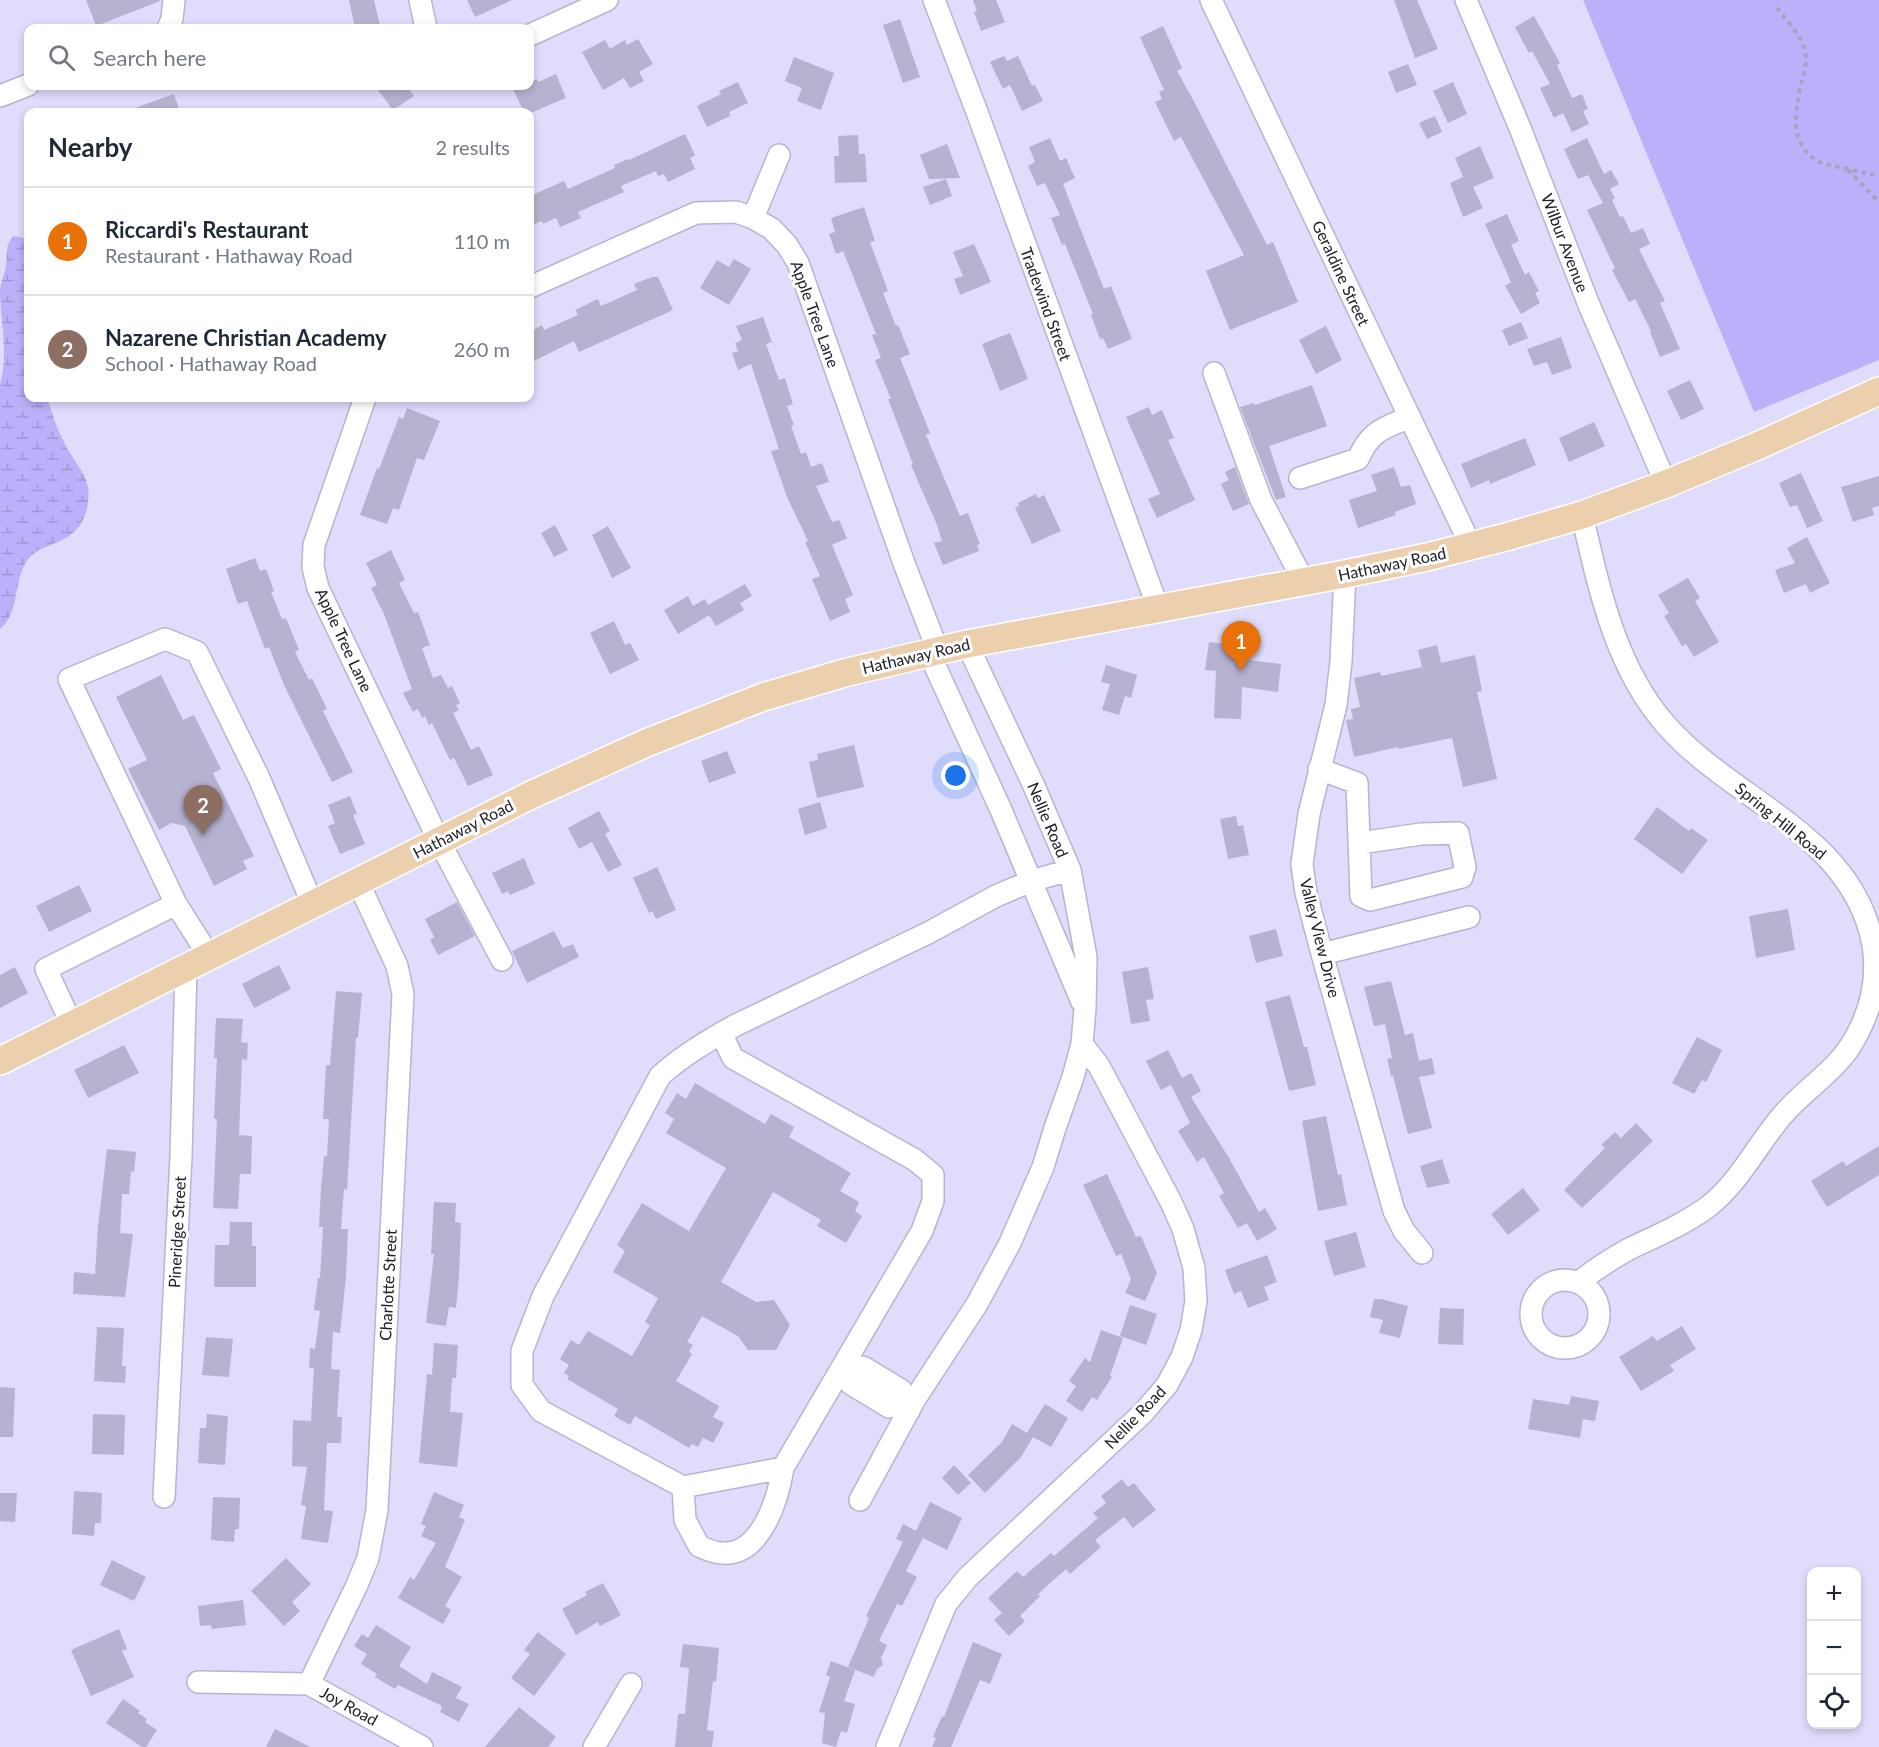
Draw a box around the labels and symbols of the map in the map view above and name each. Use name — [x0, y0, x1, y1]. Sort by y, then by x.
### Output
street label: Wilbur Avenue — [1538, 191, 1593, 295]
street label: Geraldine Street — [1309, 217, 1374, 329]
street label: Tradewind Street — [1017, 245, 1076, 363]
street label: Apple Tree Lane — [787, 258, 844, 370]
street label: Hathaway Road — [1336, 543, 1448, 584]
street label: Apple Tree Lane — [312, 585, 377, 695]
pin: 1 — [1222, 622, 1260, 671]
street label: Hathaway Road — [860, 634, 972, 677]
your location — [941, 761, 970, 790]
street label: Spring Hill Road — [1732, 778, 1831, 863]
street label: Nellie Road — [1024, 779, 1073, 860]
pin: 2 — [184, 786, 222, 835]
street label: Hathaway Road — [409, 795, 516, 862]
street label: Valley View Drive — [1296, 876, 1344, 1000]
street label: Pineridge Street — [164, 1175, 189, 1289]
street label: Charlotte Street — [375, 1228, 400, 1341]
street label: Nellie Road — [1100, 1381, 1169, 1452]
street label: Joy Road — [317, 1682, 381, 1729]

